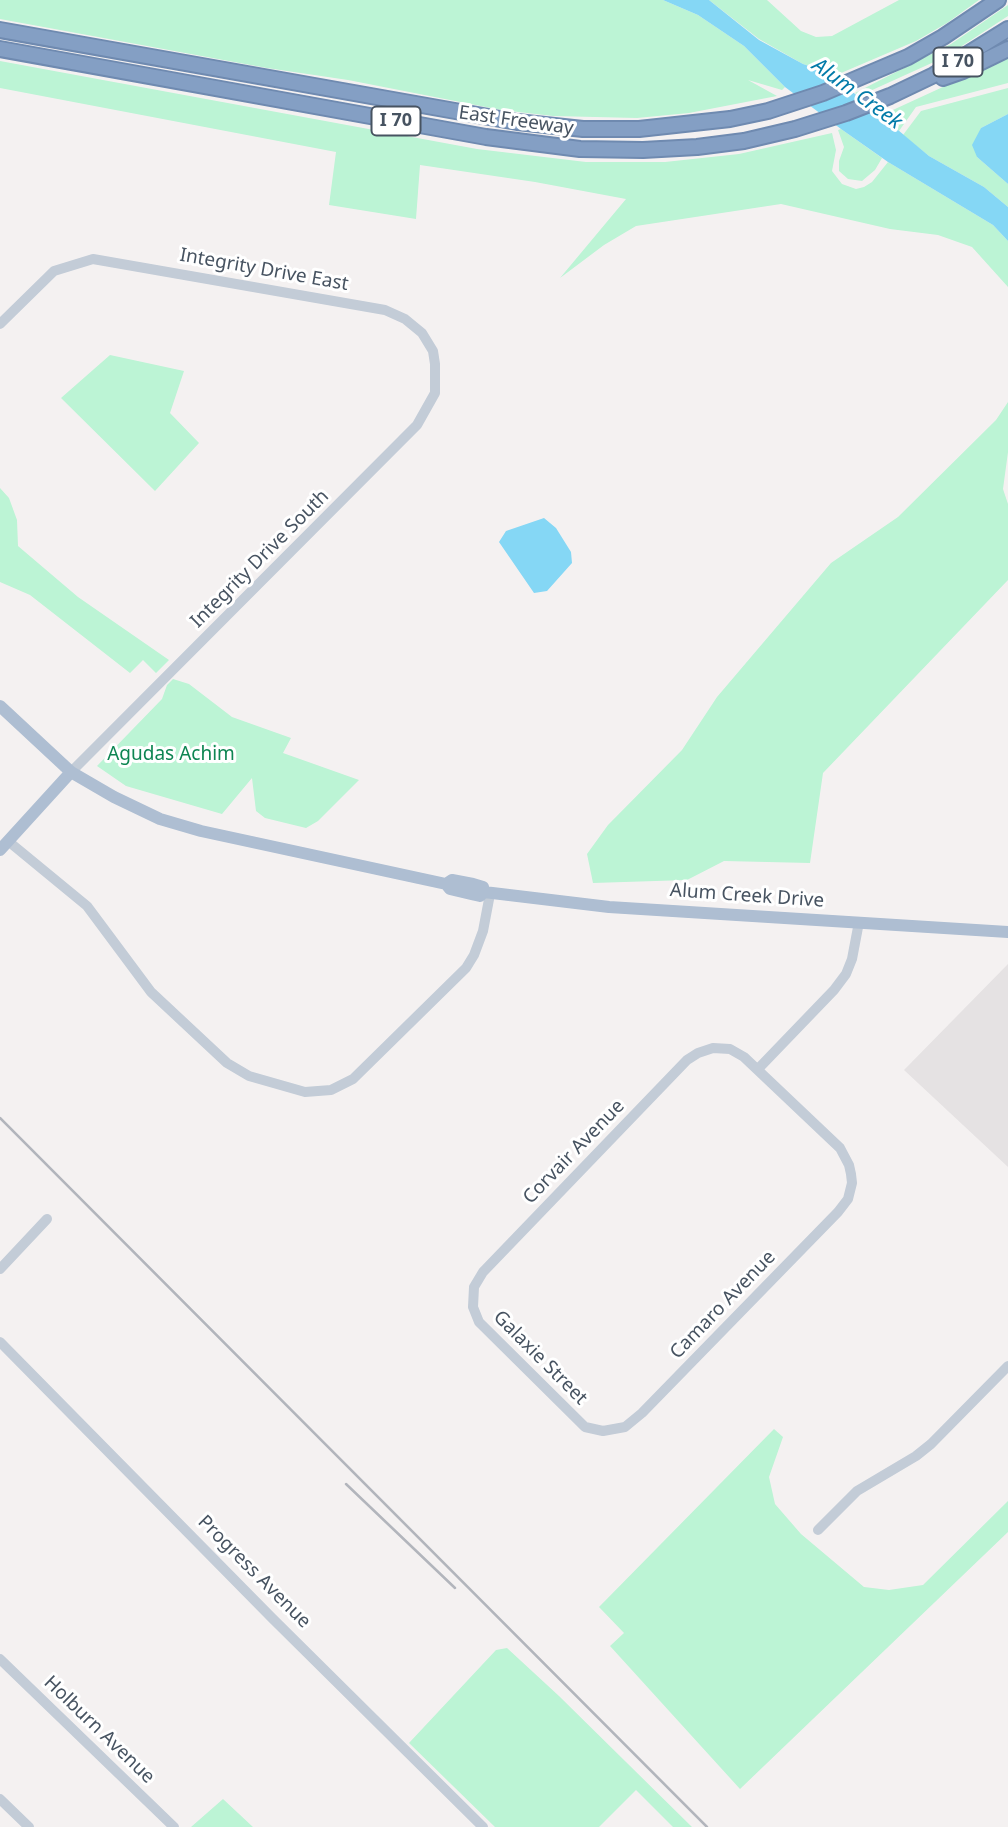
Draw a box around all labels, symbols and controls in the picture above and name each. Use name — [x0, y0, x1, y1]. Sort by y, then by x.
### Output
road number: I 70 — [934, 48, 982, 76]
water label: Alum Creek — [807, 53, 907, 135]
street label: East Freeway — [457, 102, 575, 140]
road number: I 70 — [372, 106, 420, 136]
street label: Integrity Drive East — [178, 244, 350, 296]
street label: Integrity Drive South — [186, 485, 334, 633]
park label: Agudas Achim — [107, 744, 235, 766]
street label: Alum Creek Drive — [669, 879, 825, 913]
street label: Corvair Avenue — [519, 1095, 629, 1209]
street label: Camaro Avenue — [666, 1246, 780, 1364]
street label: Galaxie Street — [488, 1306, 592, 1410]
street label: Progress Avenue — [193, 1511, 315, 1633]
street label: Holburn Avenue — [39, 1671, 159, 1789]

